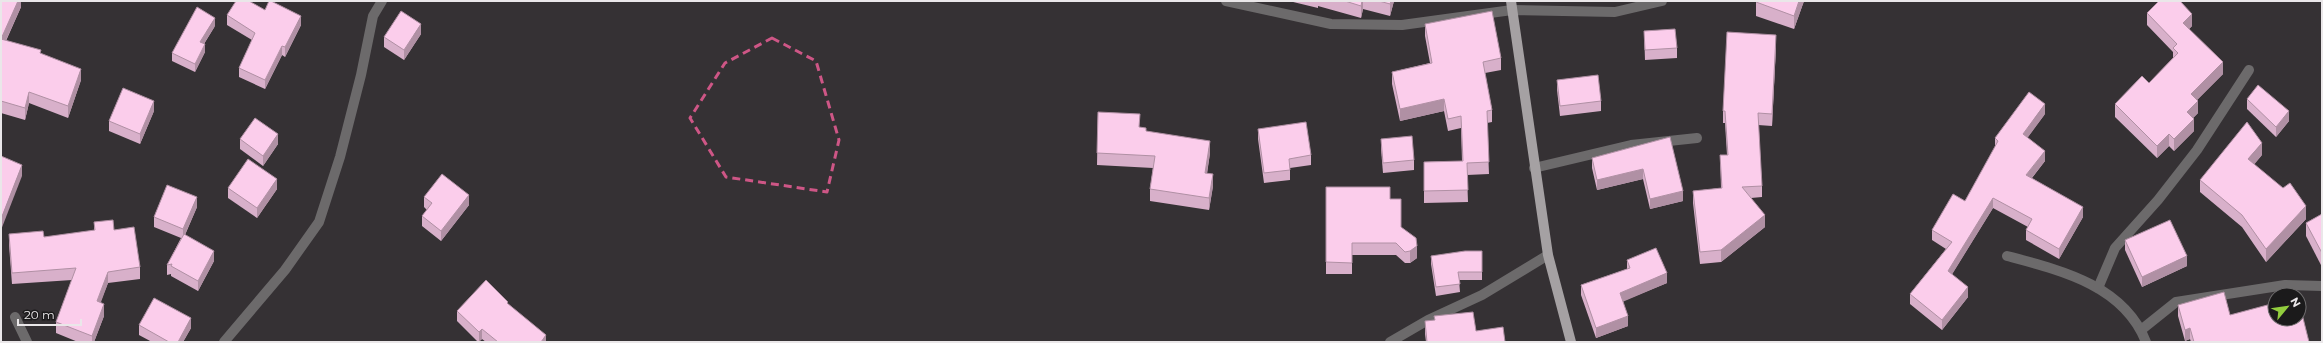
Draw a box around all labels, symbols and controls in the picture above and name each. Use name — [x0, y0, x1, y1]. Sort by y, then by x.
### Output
north arrow — [2267, 287, 2307, 327]
text: N — [2287, 295, 2304, 309]
scale bar — [18, 301, 81, 327]
text: 20 m — [24, 307, 55, 322]

